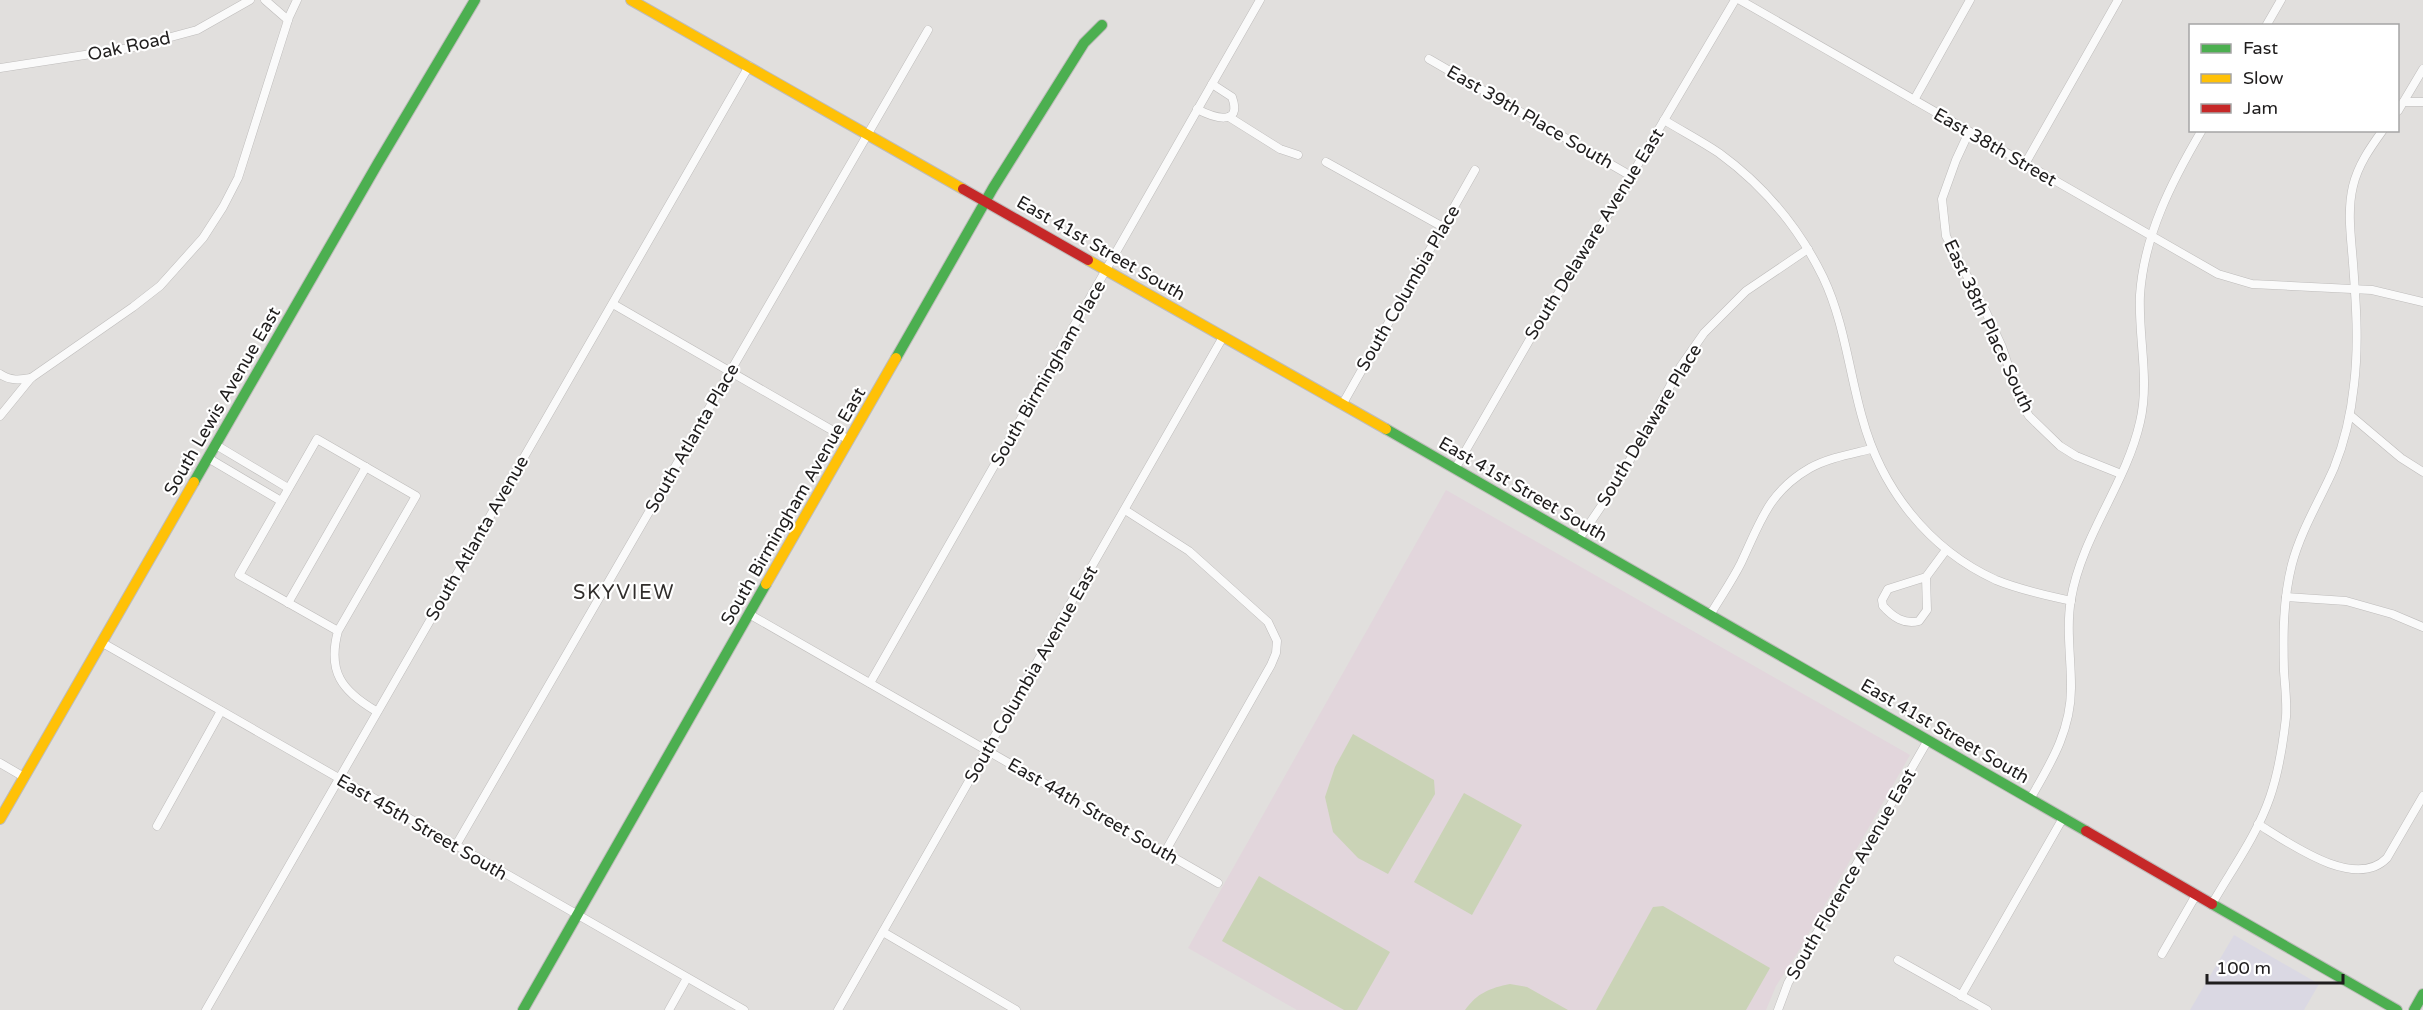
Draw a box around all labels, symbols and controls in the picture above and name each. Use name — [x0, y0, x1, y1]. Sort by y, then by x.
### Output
legend — [2189, 24, 2399, 132]
street label: Oak Road — [85, 26, 173, 66]
text: Fast — [2243, 37, 2278, 59]
street label: East 39th Place South — [1443, 60, 1617, 174]
text: Slow — [2243, 67, 2284, 89]
text: Jam — [2243, 97, 2278, 119]
street label: East 38th Street — [1930, 103, 2060, 191]
street label: South Delaware Avenue East — [1520, 124, 1668, 344]
street label: East 41st Street South — [1013, 191, 1189, 305]
street label: South Columbia Place — [1352, 201, 1464, 375]
street label: East 38th Place South — [1939, 236, 2039, 416]
street label: South Birmingham Place — [986, 276, 1110, 470]
street label: South Lewis Avenue East — [159, 303, 285, 499]
street label: South Delaware Place — [1592, 340, 1706, 510]
street label: South Atlanta Place — [640, 359, 744, 517]
street label: South Birmingham Avenue East — [716, 383, 870, 629]
street label: East 41st Street South — [1435, 432, 1611, 546]
street label: South Atlanta Avenue — [421, 452, 533, 624]
street label: South Columbia Avenue East — [960, 561, 1102, 787]
district label: SKYVIEW — [573, 581, 675, 605]
street label: East 41st Street South — [1857, 674, 2033, 788]
street label: East 44th Street South — [1004, 753, 1182, 869]
street label: South Florence Avenue East — [1781, 765, 1921, 983]
street label: East 45th Street South — [333, 769, 511, 885]
scale bar — [2207, 947, 2344, 985]
text: 100 m — [2216, 957, 2271, 979]

